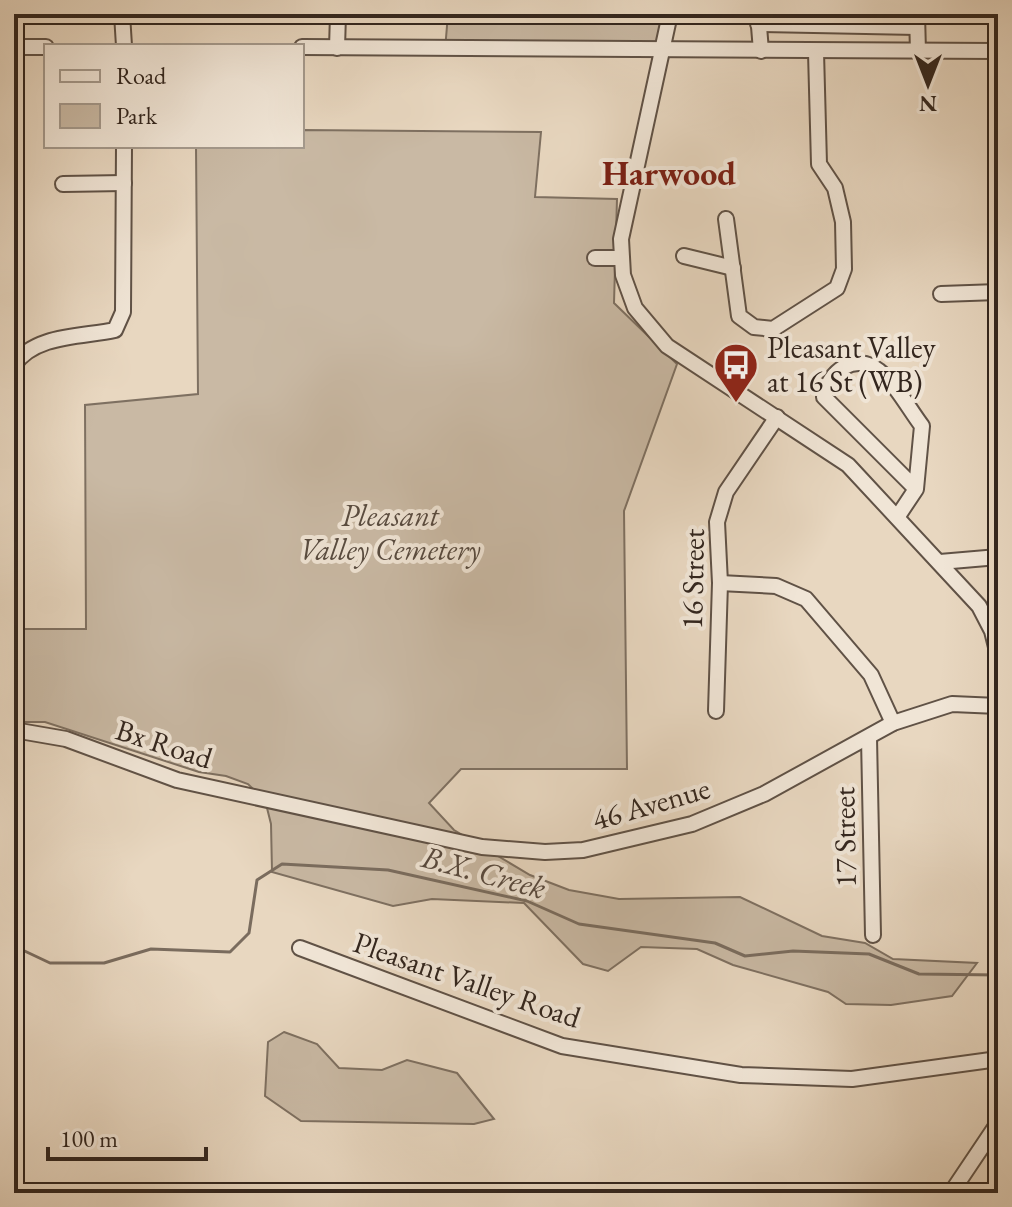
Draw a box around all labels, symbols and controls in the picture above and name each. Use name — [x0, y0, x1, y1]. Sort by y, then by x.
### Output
legend — [44, 44, 304, 148]
north arrow — [888, 44, 968, 124]
text: Road — [116, 60, 167, 91]
text: N — [919, 89, 937, 118]
text: Park — [116, 100, 158, 131]
district label: Harwood — [602, 151, 736, 195]
place label: Pleasant Valley at 16 St (WB) — [767, 328, 937, 401]
bus stop icon: Pleasant Valley at 16 St (WB) — [712, 341, 760, 404]
park label: Pleasant Valley Cemetery — [299, 496, 481, 569]
street label: 16 Street — [672, 528, 713, 630]
street label: Bx Road — [111, 710, 218, 778]
street label: 46 Avenue — [587, 768, 714, 839]
street label: 17 Street — [824, 786, 865, 888]
water label: B.X. Creek — [416, 835, 551, 909]
street label: Pleasant Valley Road — [349, 922, 587, 1037]
scale bar — [48, 1111, 206, 1161]
text: 100 m — [60, 1123, 118, 1154]

